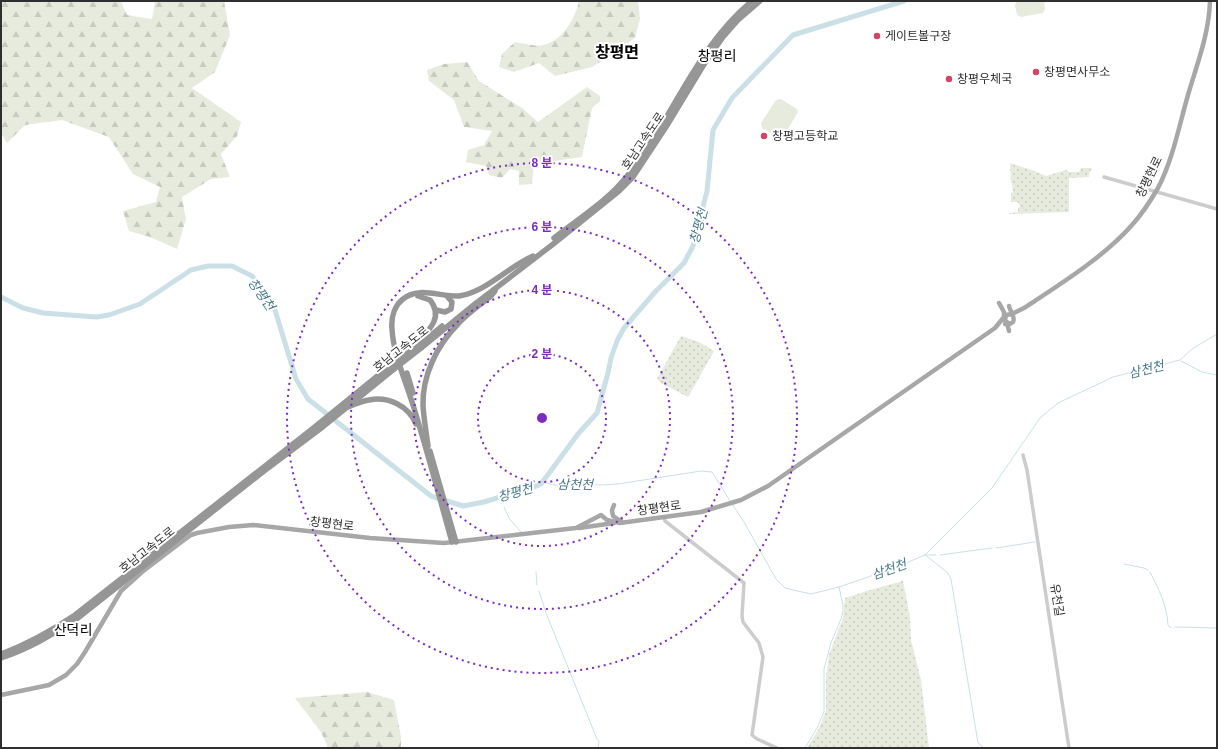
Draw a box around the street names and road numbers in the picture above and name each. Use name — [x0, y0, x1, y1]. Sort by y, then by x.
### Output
street label: 호남고속도로 — [619, 110, 667, 172]
street label: 창평현로 — [1133, 154, 1165, 200]
street label: 호남고속도로 — [371, 323, 431, 375]
street label: 창평현로 — [636, 498, 682, 518]
street label: 창평현로 — [309, 514, 355, 534]
street label: 호남고속도로 — [117, 524, 177, 576]
street label: 유천길 — [1047, 583, 1067, 617]

